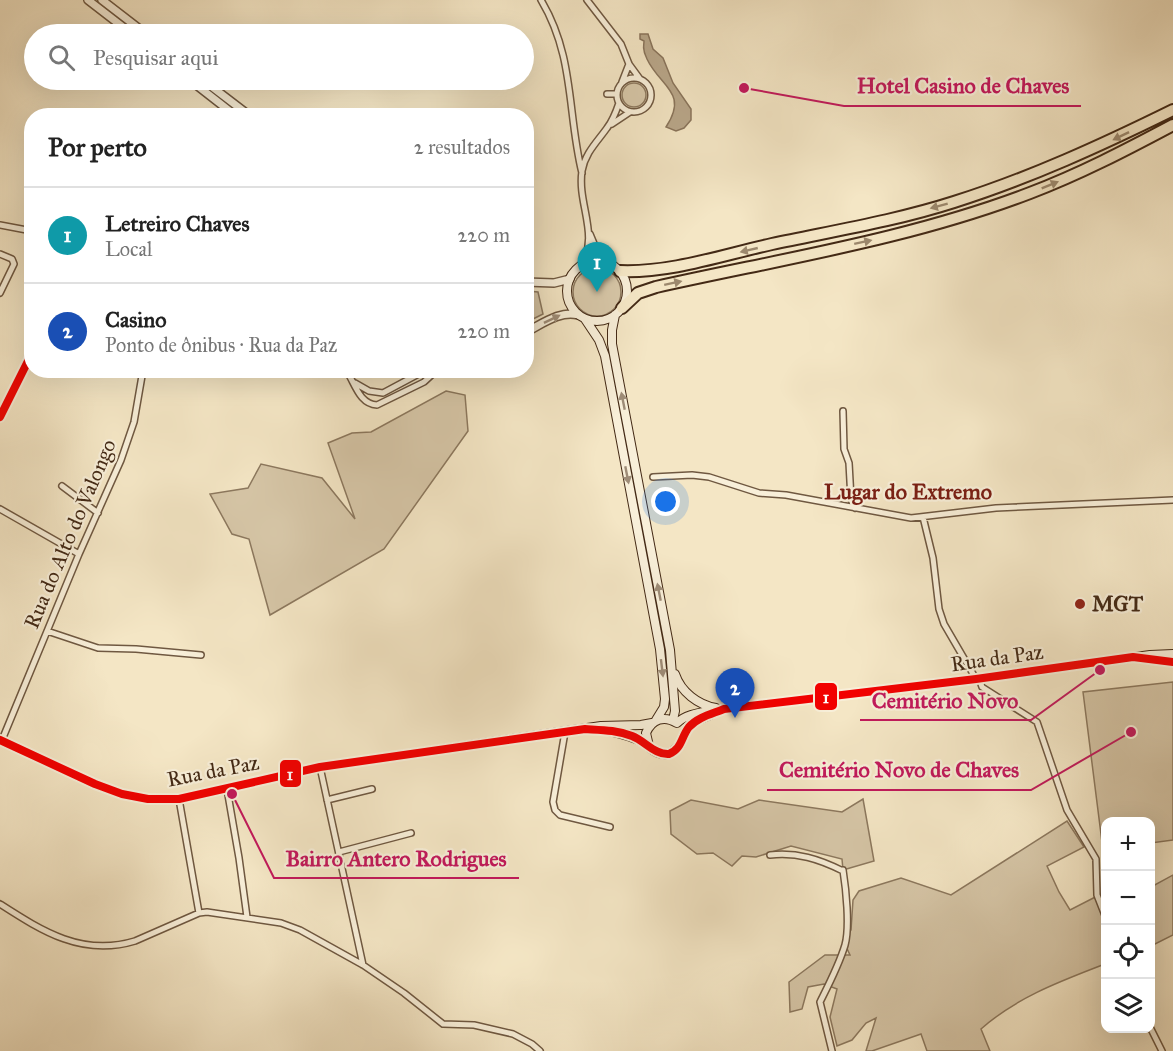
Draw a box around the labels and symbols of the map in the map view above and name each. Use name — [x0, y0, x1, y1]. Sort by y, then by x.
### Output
callout: Hotel Casino de Chaves — [844, 66, 1081, 106]
text: Hotel Casino de Chaves — [857, 72, 1069, 99]
one-way arrow — [1112, 131, 1129, 140]
one-way arrow — [1041, 180, 1059, 190]
one-way arrow — [930, 201, 948, 211]
one-way arrow — [854, 236, 873, 246]
pin: 1 — [578, 242, 616, 292]
one-way arrow — [740, 245, 758, 255]
one-way arrow — [663, 278, 682, 287]
one-way arrow — [543, 315, 560, 324]
one-way arrow — [618, 391, 627, 410]
street label: Rua do Alto do Valongo — [18, 435, 122, 633]
one-way arrow — [623, 466, 632, 485]
district label: Lugar do Extremo — [824, 478, 992, 505]
your location — [651, 487, 680, 516]
one-way arrow — [654, 582, 663, 601]
place label: MGT — [1092, 591, 1144, 617]
marker: MGT — [1073, 597, 1087, 611]
street label: Rua da Paz — [949, 639, 1045, 677]
one-way arrow — [658, 659, 667, 678]
pin: 2 — [716, 668, 754, 718]
callout: Cemitério Novo — [860, 680, 1031, 720]
line badge: 1 — [814, 682, 838, 711]
text: Cemitério Novo — [872, 687, 1018, 714]
text: 1 — [823, 688, 830, 707]
street label: Rua da Paz — [165, 749, 262, 793]
callout: Cemitério Novo de Chaves — [767, 750, 1031, 790]
text: Cemitério Novo de Chaves — [779, 756, 1019, 783]
line badge: 1 — [279, 759, 302, 788]
text: 1 — [287, 765, 294, 784]
callout: Bairro Antero Rodrigues — [274, 838, 519, 878]
text: Bairro Antero Rodrigues — [285, 845, 507, 872]

